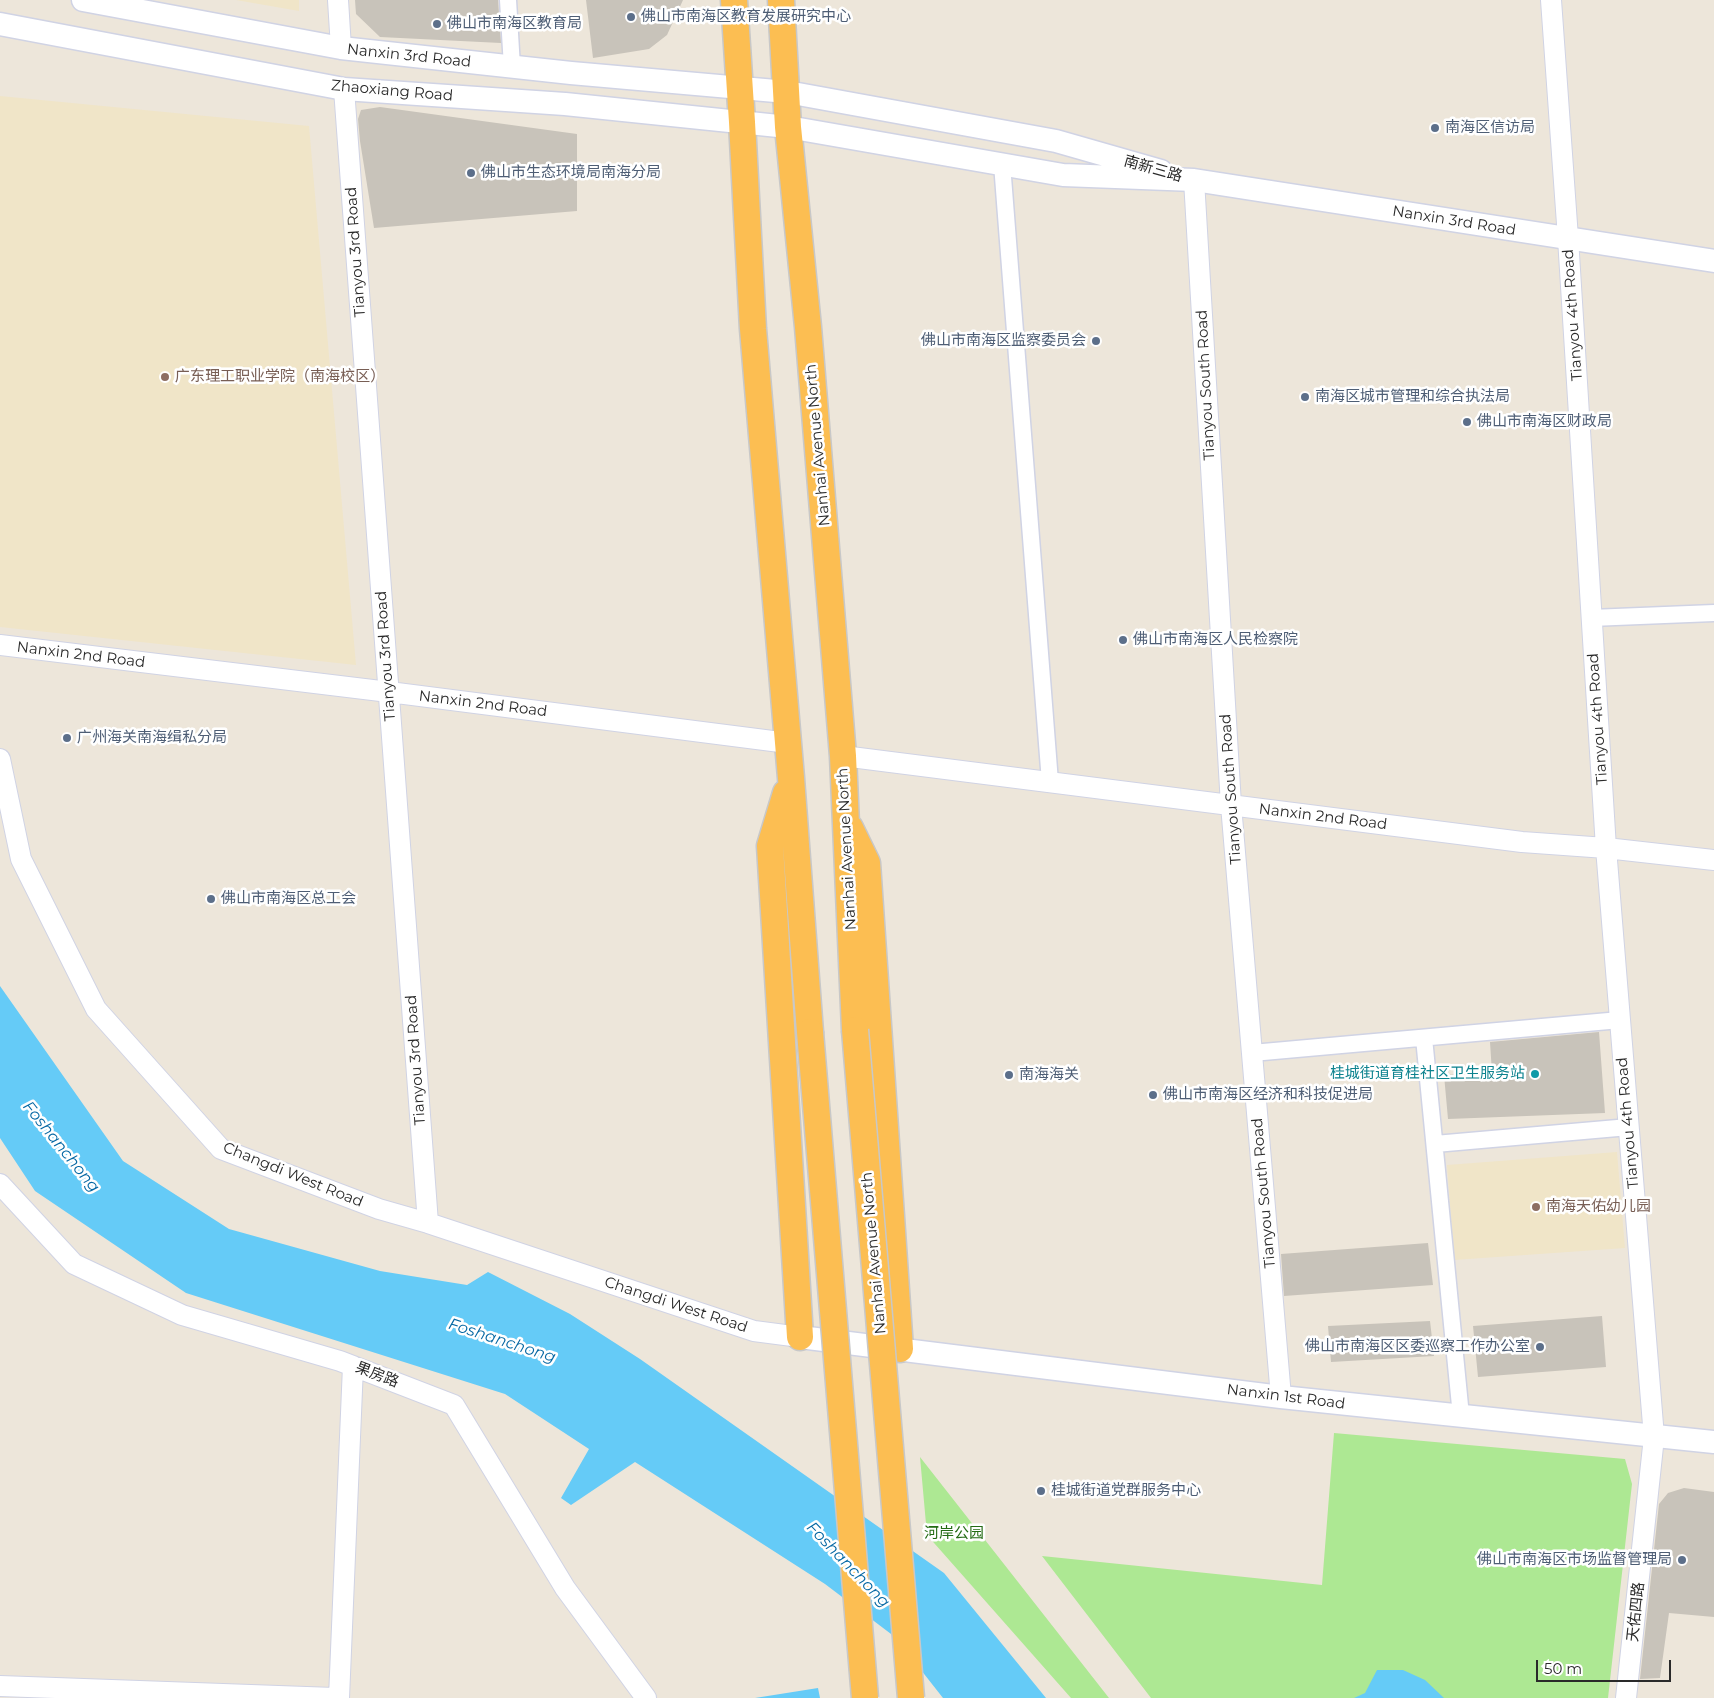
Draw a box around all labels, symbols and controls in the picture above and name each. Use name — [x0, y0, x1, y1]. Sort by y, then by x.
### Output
place label: 佛山市南海区教育发展研究中心 — [641, 8, 851, 26]
marker: 佛山市南海区教育发展研究中心 — [625, 11, 637, 23]
place label: 佛山市南海区教育局 — [447, 15, 582, 33]
marker: 佛山市南海区教育局 — [431, 18, 443, 30]
street label: Nanxin 3rd Road — [346, 41, 472, 71]
street label: Zhaoxiang Road — [330, 77, 454, 105]
place label: 南海区信访局 — [1445, 119, 1535, 137]
marker: 南海区信访局 — [1429, 122, 1441, 134]
street label: 南新三路 — [1122, 152, 1184, 186]
place label: 佛山市生态环境局南海分局 — [481, 164, 661, 182]
marker: 佛山市生态环境局南海分局 — [465, 167, 477, 179]
street label: Tianyou 3rd Road — [342, 186, 370, 318]
street label: Nanxin 3rd Road — [1391, 202, 1517, 240]
street label: Tianyou 4th Road — [1559, 249, 1587, 381]
street label: Tianyou South Road — [1193, 309, 1219, 461]
place label: 佛山市南海区监察委员会 — [921, 332, 1086, 350]
marker: 佛山市南海区监察委员会 — [1090, 335, 1102, 347]
street label: Nanhai Avenue North — [802, 363, 834, 527]
place label: 广东理工职业学院（南海校区） — [175, 368, 385, 386]
marker: 广东理工职业学院（南海校区） — [159, 371, 171, 383]
place label: 南海区城市管理和综合执法局 — [1315, 388, 1510, 406]
marker: 南海区城市管理和综合执法局 — [1299, 391, 1311, 403]
place label: 佛山市南海区财政局 — [1477, 413, 1612, 431]
marker: 佛山市南海区财政局 — [1461, 416, 1473, 428]
street label: Tianyou 3rd Road — [372, 590, 400, 722]
place label: 佛山市南海区人民检察院 — [1133, 631, 1298, 649]
marker: 佛山市南海区人民检察院 — [1117, 634, 1129, 646]
street label: Nanxin 2nd Road — [16, 638, 146, 672]
street label: Tianyou 4th Road — [1584, 653, 1612, 785]
street label: Nanxin 2nd Road — [418, 687, 548, 721]
street label: Tianyou South Road — [1217, 713, 1245, 865]
place label: 广州海关南海缉私分局 — [77, 729, 227, 747]
marker: 广州海关南海缉私分局 — [61, 732, 73, 744]
street label: Nanhai Avenue North — [834, 767, 860, 931]
street label: Nanxin 2nd Road — [1258, 800, 1388, 834]
place label: 佛山市南海区总工会 — [221, 890, 356, 908]
marker: 佛山市南海区总工会 — [205, 893, 217, 905]
street label: Tianyou 3rd Road — [402, 994, 430, 1126]
street label: Tianyou 4th Road — [1613, 1056, 1643, 1190]
place label: 桂城街道育桂社区卫生服务站 — [1330, 1065, 1525, 1083]
place label: 南海海关 — [1019, 1066, 1079, 1084]
marker: 桂城街道育桂社区卫生服务站 — [1529, 1068, 1541, 1080]
marker: 南海海关 — [1003, 1069, 1015, 1081]
place label: 佛山市南海区经济和科技促进局 — [1163, 1086, 1373, 1104]
marker: 佛山市南海区经济和科技促进局 — [1147, 1089, 1159, 1101]
water label: Foshanchong — [18, 1098, 104, 1196]
street label: Tianyou South Road — [1248, 1117, 1280, 1269]
street label: Changdi West Road — [220, 1139, 366, 1211]
street label: Nanhai Avenue North — [858, 1171, 890, 1335]
place label: 南海天佑幼儿园 — [1546, 1198, 1651, 1216]
marker: 南海天佑幼儿园 — [1530, 1201, 1542, 1213]
street label: Changdi West Road — [602, 1273, 750, 1337]
water label: Foshanchong — [446, 1315, 558, 1367]
place label: 佛山市南海区区委巡察工作办公室 — [1305, 1338, 1530, 1356]
marker: 佛山市南海区区委巡察工作办公室 — [1534, 1341, 1546, 1353]
street label: 果房路 — [353, 1359, 401, 1391]
street label: Nanxin 1st Road — [1226, 1381, 1346, 1413]
place label: 桂城街道党群服务中心 — [1051, 1482, 1201, 1500]
marker: 桂城街道党群服务中心 — [1035, 1485, 1047, 1497]
water label: Foshanchong — [802, 1518, 894, 1612]
park label: 河岸公园 — [924, 1525, 984, 1543]
place label: 佛山市南海区市场监督管理局 — [1477, 1551, 1672, 1569]
marker: 佛山市南海区市场监督管理局 — [1676, 1554, 1688, 1566]
street label: 天佑四路 — [1624, 1581, 1648, 1643]
scale bar — [1539, 1650, 1674, 1682]
text: 50 m — [1544, 1659, 1582, 1678]

